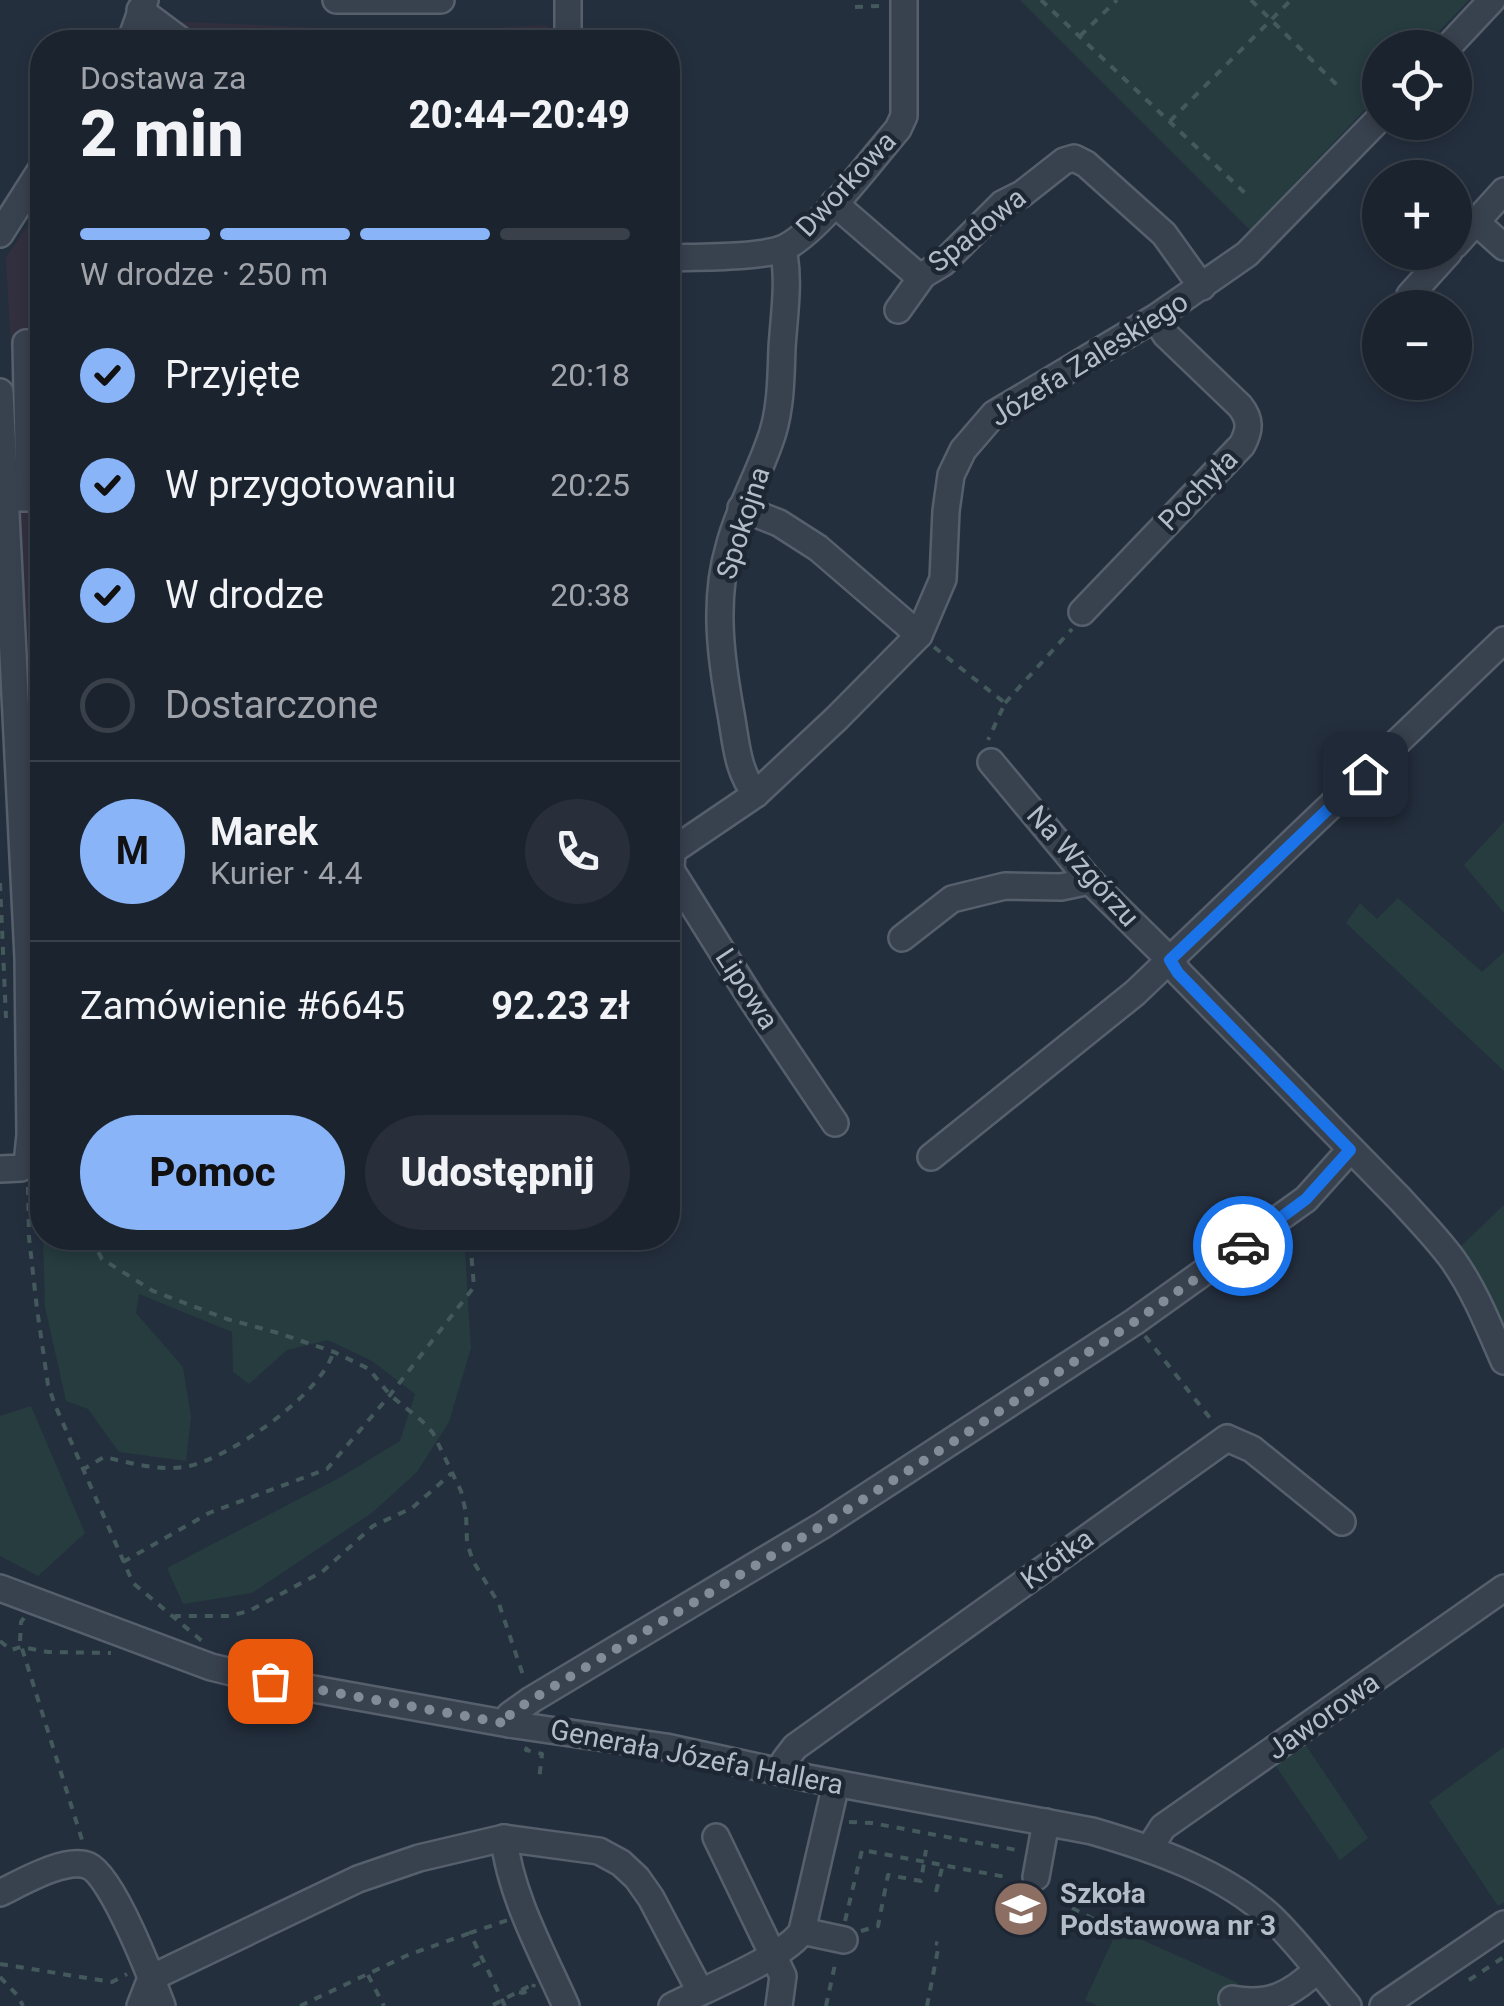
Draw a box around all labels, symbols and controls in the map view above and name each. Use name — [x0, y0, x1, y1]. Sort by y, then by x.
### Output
map controls — [1362, 30, 1472, 400]
button: locate — [1362, 30, 1472, 140]
text: Dostawa za — [80, 59, 246, 97]
text: 20:44–20:49 — [409, 93, 630, 137]
text: 2 min — [80, 96, 244, 172]
street label: Dworkowa — [789, 125, 903, 243]
button: + — [1362, 160, 1472, 270]
street label: Spadowa — [922, 181, 1032, 279]
text: W drodze · 250 m — [80, 255, 328, 293]
street label: Józefa Zaleskiego — [984, 285, 1194, 433]
button: − — [1362, 290, 1472, 400]
icon: check — [80, 348, 135, 403]
text: Przyjęte — [165, 353, 301, 397]
text: 20:18 — [550, 356, 630, 394]
street label: Pochyła — [1152, 443, 1244, 537]
icon: check — [80, 458, 135, 513]
text: W przygotowaniu — [165, 463, 456, 507]
street label: Spokojna — [709, 463, 777, 583]
text: 20:25 — [550, 466, 630, 504]
icon: check — [80, 568, 135, 623]
text: W drodze — [165, 573, 324, 617]
text: 20:38 — [550, 576, 630, 614]
text: Dostarczone — [165, 683, 378, 727]
pin — [1323, 732, 1408, 817]
icon: home — [1338, 747, 1393, 802]
button: phone — [525, 799, 630, 904]
street label: Na Wzgórzu — [1020, 799, 1146, 933]
text: Marek — [210, 810, 318, 854]
text: M — [116, 829, 149, 873]
text: Kurier · 4.4 — [210, 854, 362, 892]
street label: Lipowa — [709, 942, 785, 1036]
text: Zamówienie #6645 — [80, 984, 405, 1028]
text: 92.23 zł — [491, 984, 630, 1028]
button: Pomoc — [80, 1115, 345, 1230]
button: Udostępnij — [365, 1115, 630, 1230]
courier — [1193, 1196, 1293, 1296]
icon: car — [1216, 1219, 1271, 1274]
street label: Krótka — [1014, 1522, 1100, 1596]
pin — [228, 1639, 313, 1724]
icon: bag — [243, 1654, 298, 1709]
street label: Jaworowa — [1261, 1665, 1385, 1767]
street label: Generała Józefa Hallera — [548, 1712, 846, 1802]
place label: Szkoła Podstawowa nr 3 — [1060, 1877, 1276, 1942]
school or university icon: Szkoła Podstawowa nr 3 — [991, 1879, 1051, 1939]

